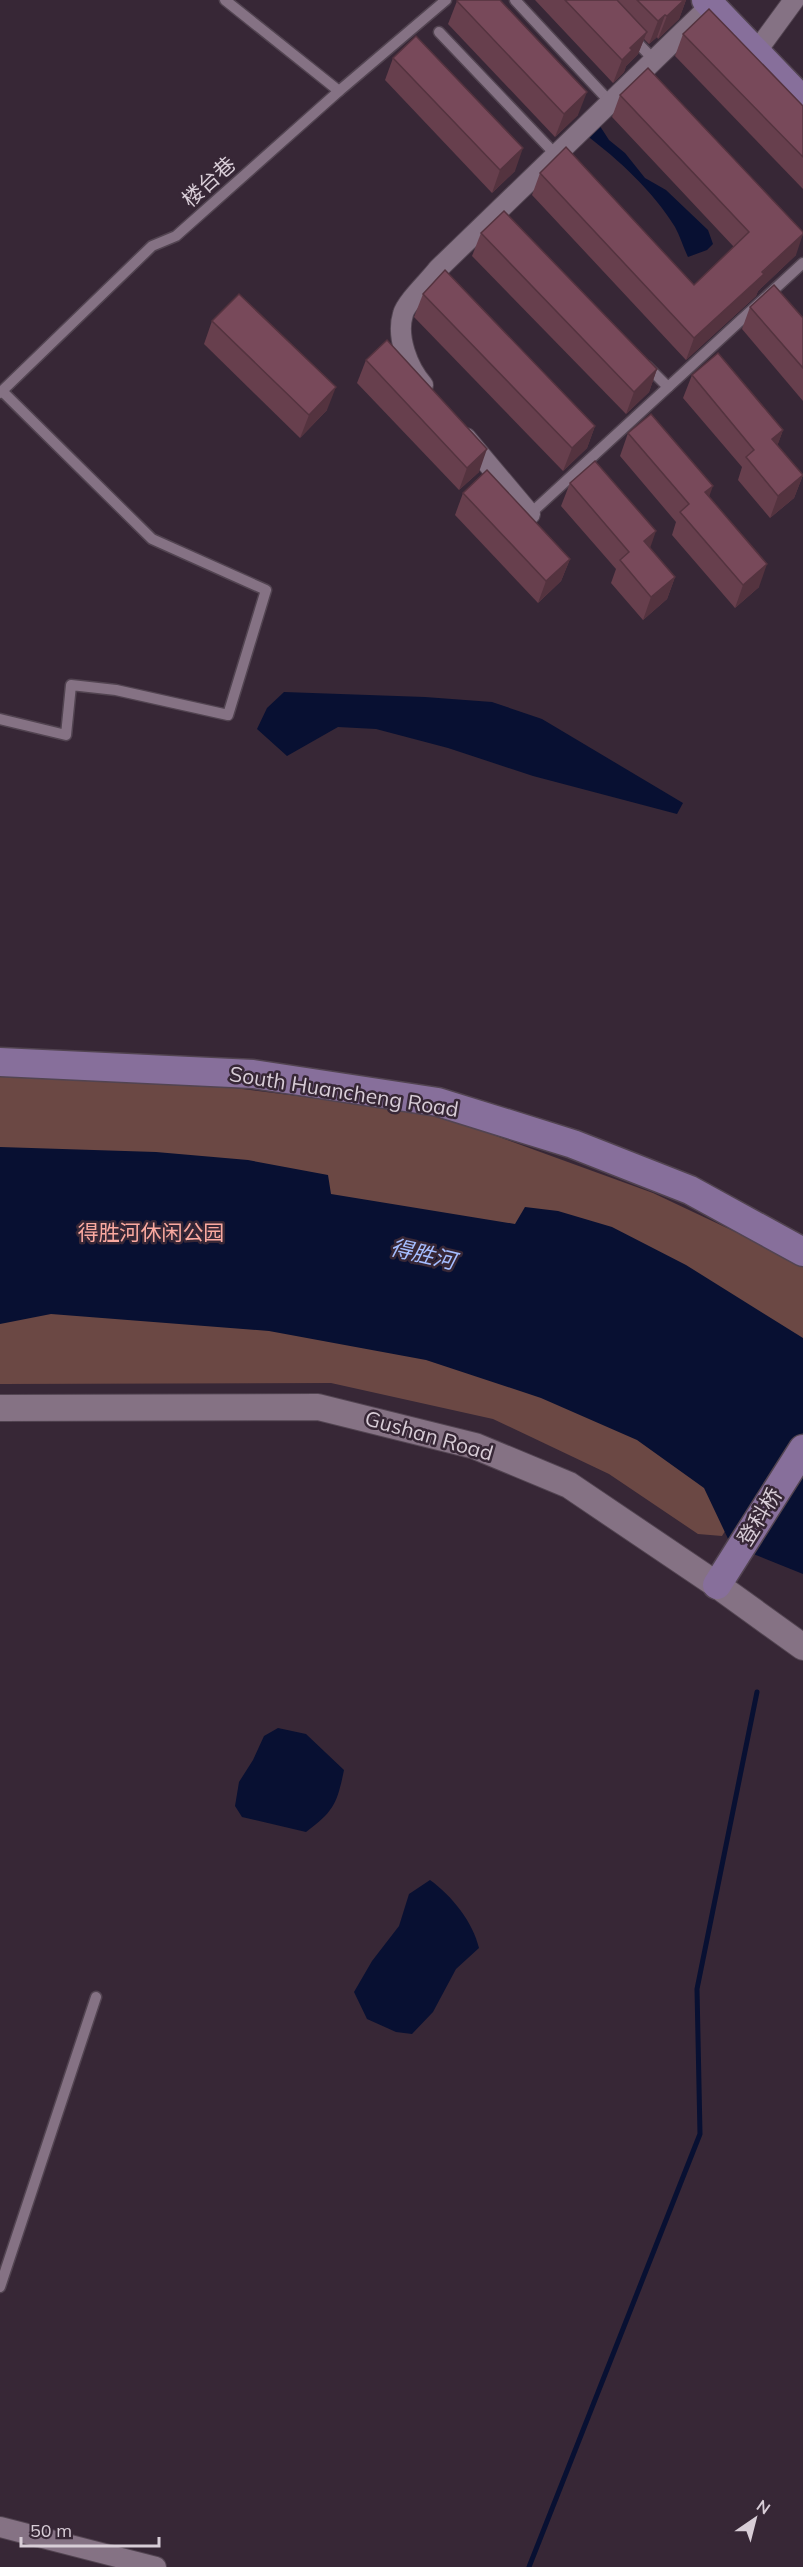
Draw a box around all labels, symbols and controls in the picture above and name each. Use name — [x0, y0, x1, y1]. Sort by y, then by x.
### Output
street label: 楼台巷 — [176, 151, 240, 212]
street label: South Huancheng Road — [228, 1060, 461, 1122]
park label: 得胜河休闲公园 — [78, 1219, 225, 1245]
water label: 得胜河 — [388, 1233, 462, 1276]
street label: Gushan Road — [362, 1404, 496, 1466]
street label: 登科桥 — [731, 1483, 787, 1550]
north arrow — [725, 2489, 785, 2549]
text: N — [753, 2495, 774, 2518]
scale bar — [21, 2510, 159, 2548]
text: 50 m — [30, 2519, 72, 2542]

